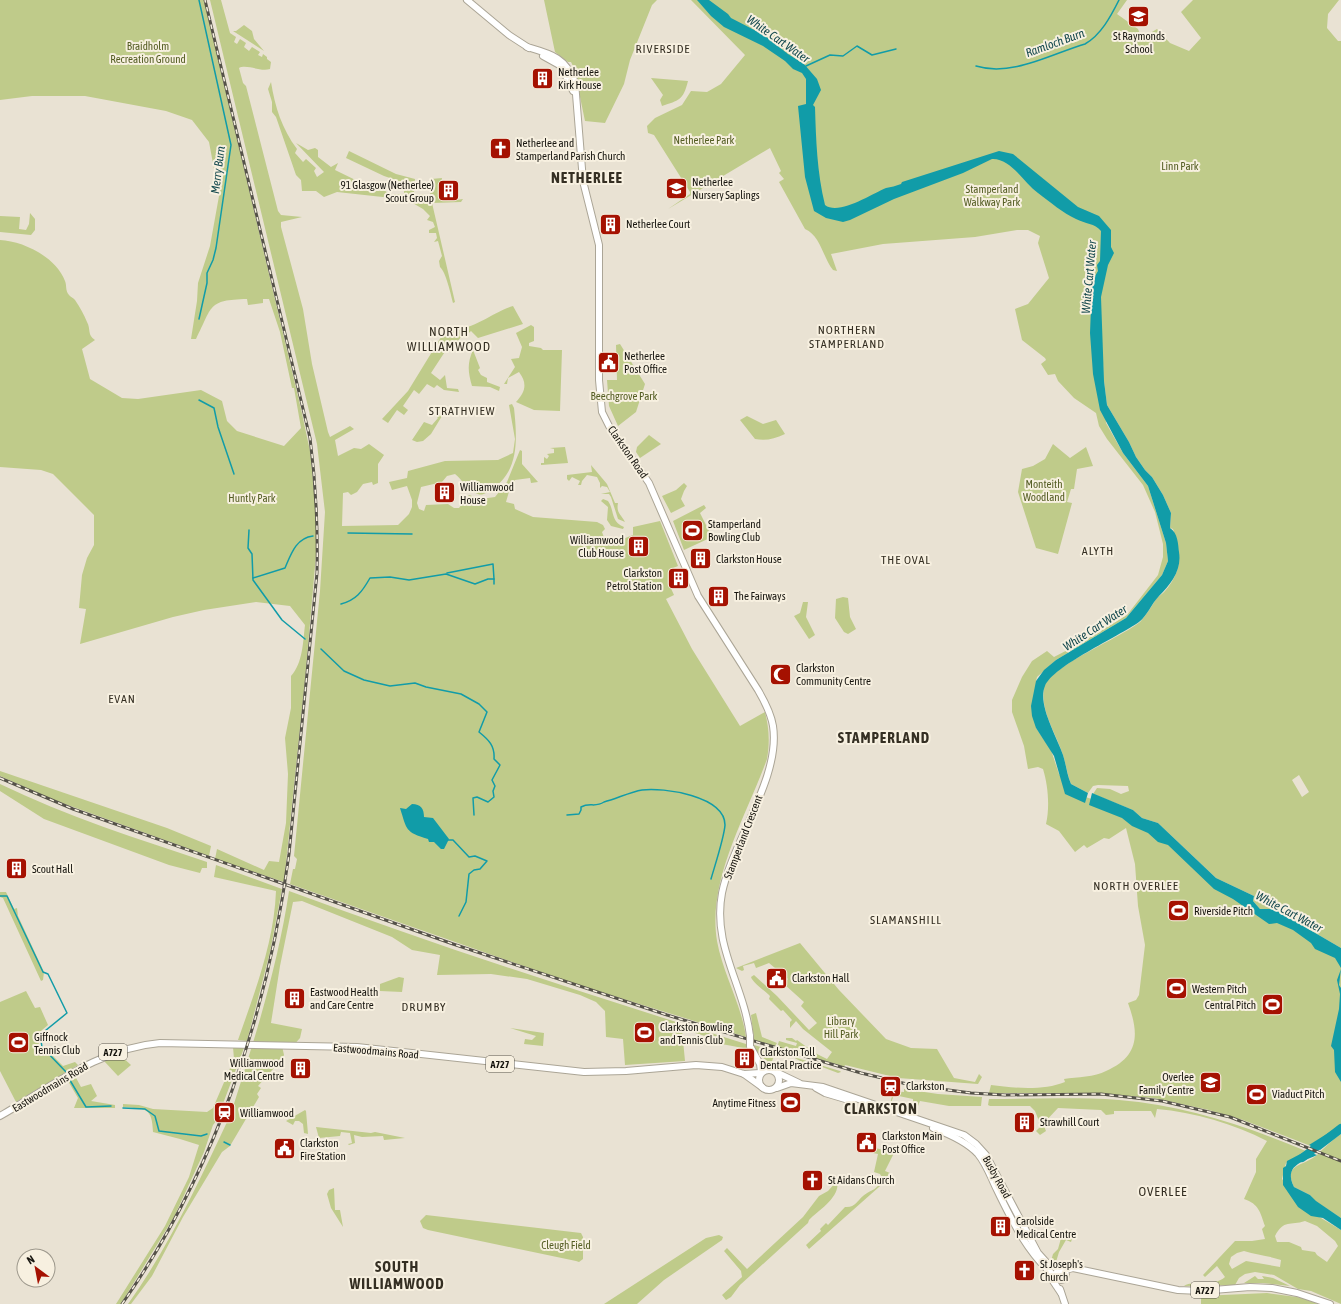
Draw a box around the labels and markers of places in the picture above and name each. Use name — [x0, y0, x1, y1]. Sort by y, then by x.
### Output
school or university icon: St Raymonds School — [1126, 3, 1152, 29]
place label: St Raymonds School — [1113, 30, 1165, 55]
building icon: Netherlee Kirk House — [530, 65, 556, 91]
place label: Netherlee Kirk House — [558, 66, 601, 91]
church icon: Netherlee and Stamperland Parish Church — [488, 136, 514, 162]
place label: Netherlee and Stamperland Parish Church — [516, 137, 625, 162]
school or university icon: Netherlee Nursery Saplings — [664, 175, 690, 201]
place label: Netherlee Nursery Saplings — [692, 176, 760, 201]
building icon: 91 Glasgow (Netherlee) Scout Group — [436, 178, 462, 204]
place label: 91 Glasgow (Netherlee) Scout Group — [341, 179, 434, 204]
building icon: Netherlee Court — [598, 211, 624, 237]
place label: Netherlee Court — [626, 218, 690, 230]
public building icon: Netherlee Post Office — [596, 349, 622, 375]
place label: Netherlee Post Office — [624, 350, 667, 375]
building icon: Williamwood House — [432, 480, 458, 506]
place label: Williamwood House — [460, 481, 514, 506]
sports icon: Stamperland Bowling Club — [680, 517, 706, 543]
place label: Stamperland Bowling Club — [708, 518, 761, 543]
building icon: Williamwood Club House — [626, 533, 652, 559]
place label: Williamwood Club House — [570, 534, 624, 559]
building icon: Clarkston House — [688, 546, 714, 572]
place label: Clarkston House — [716, 553, 782, 565]
building icon: Clarkston Petrol Station — [665, 566, 691, 592]
place label: Clarkston Petrol Station — [607, 567, 662, 592]
building icon: The Fairways — [706, 583, 732, 609]
place label: The Fairways — [734, 590, 786, 602]
mosque icon: Clarkston Community Centre — [767, 661, 793, 687]
place label: Clarkston Community Centre — [796, 662, 871, 687]
building icon: Scout Hall — [4, 856, 30, 882]
place label: Scout Hall — [32, 863, 73, 875]
sports icon: Riverside Pitch — [1166, 898, 1192, 924]
place label: Riverside Pitch — [1194, 905, 1253, 917]
public building icon: Clarkston Hall — [764, 965, 790, 991]
place label: Clarkston Hall — [792, 972, 849, 984]
sports icon: Western Pitch — [1164, 976, 1190, 1002]
place label: Western Pitch — [1192, 983, 1247, 995]
building icon: Eastwood Health and Care Centre — [281, 985, 307, 1011]
place label: Eastwood Health and Care Centre — [310, 986, 378, 1011]
sports icon: Central Pitch — [1259, 992, 1285, 1018]
place label: Central Pitch — [1205, 999, 1256, 1011]
sports icon: Clarkston Bowling and Tennis Club — [631, 1020, 657, 1046]
place label: Clarkston Bowling and Tennis Club — [660, 1021, 733, 1046]
sports icon: Giffnock Tennis Club — [6, 1030, 32, 1056]
place label: Giffnock Tennis Club — [34, 1031, 80, 1056]
building icon: Clarkston Toll Dental Practice — [731, 1045, 757, 1071]
place label: Clarkston Toll Dental Practice — [760, 1046, 822, 1071]
building icon: Williamwood Medical Centre — [287, 1056, 313, 1082]
place label: Williamwood Medical Centre — [224, 1057, 284, 1082]
school or university icon: Overlee Family Centre — [1197, 1070, 1223, 1096]
place label: Overlee Family Centre — [1139, 1071, 1194, 1096]
station icon: Clarkston — [877, 1073, 903, 1099]
place label: Clarkston — [906, 1080, 945, 1092]
sports icon: Viaduct Pitch — [1244, 1081, 1270, 1107]
place label: Viaduct Pitch — [1272, 1088, 1324, 1100]
sports icon: Anytime Fitness — [778, 1090, 804, 1116]
place label: Anytime Fitness — [712, 1097, 776, 1109]
station icon: Williamwood — [211, 1100, 237, 1126]
place label: Williamwood — [240, 1107, 294, 1119]
building icon: Strawhill Court — [1012, 1109, 1038, 1135]
place label: Strawhill Court — [1040, 1116, 1099, 1128]
public building icon: Clarkston Main Post Office — [853, 1129, 879, 1155]
place label: Clarkston Main Post Office — [882, 1130, 942, 1155]
public building icon: Clarkston Fire Station — [272, 1136, 298, 1162]
place label: Clarkston Fire Station — [300, 1137, 346, 1162]
church icon: St Aidans Church — [800, 1167, 826, 1193]
place label: St Aidans Church — [828, 1174, 895, 1186]
building icon: Carolside Medical Centre — [987, 1214, 1013, 1240]
place label: Carolside Medical Centre — [1016, 1215, 1076, 1240]
church icon: St Joseph's Church — [1011, 1257, 1037, 1283]
place label: St Joseph's Church — [1040, 1258, 1083, 1283]

